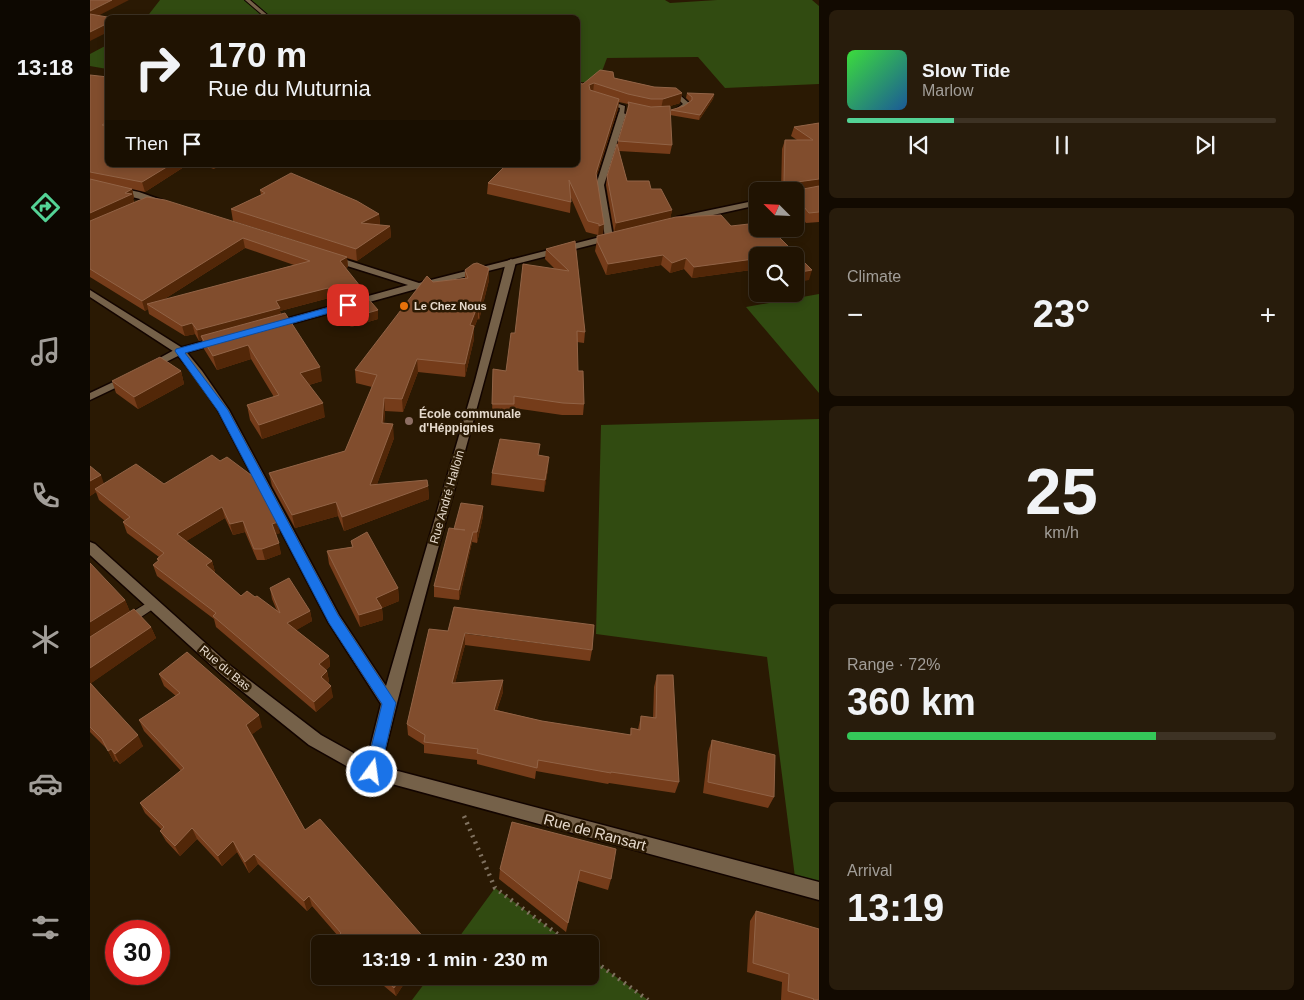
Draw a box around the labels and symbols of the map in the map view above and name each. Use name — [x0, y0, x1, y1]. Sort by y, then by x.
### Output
north arrow — [749, 182, 804, 238]
pin — [327, 284, 369, 326]
marker: Le Chez Nous — [398, 300, 410, 312]
place label: Le Chez Nous — [414, 300, 487, 312]
place label: École communale d'Héppignies — [419, 406, 521, 435]
marker: École communale d'Héppignies — [403, 415, 415, 427]
street label: Rue André Halloin — [427, 449, 467, 545]
street label: Rue du Bas — [196, 642, 254, 694]
position arrow — [345, 745, 397, 797]
street label: Rue de Ransart — [542, 810, 649, 854]
speed limit sign: 30 — [105, 920, 170, 985]

